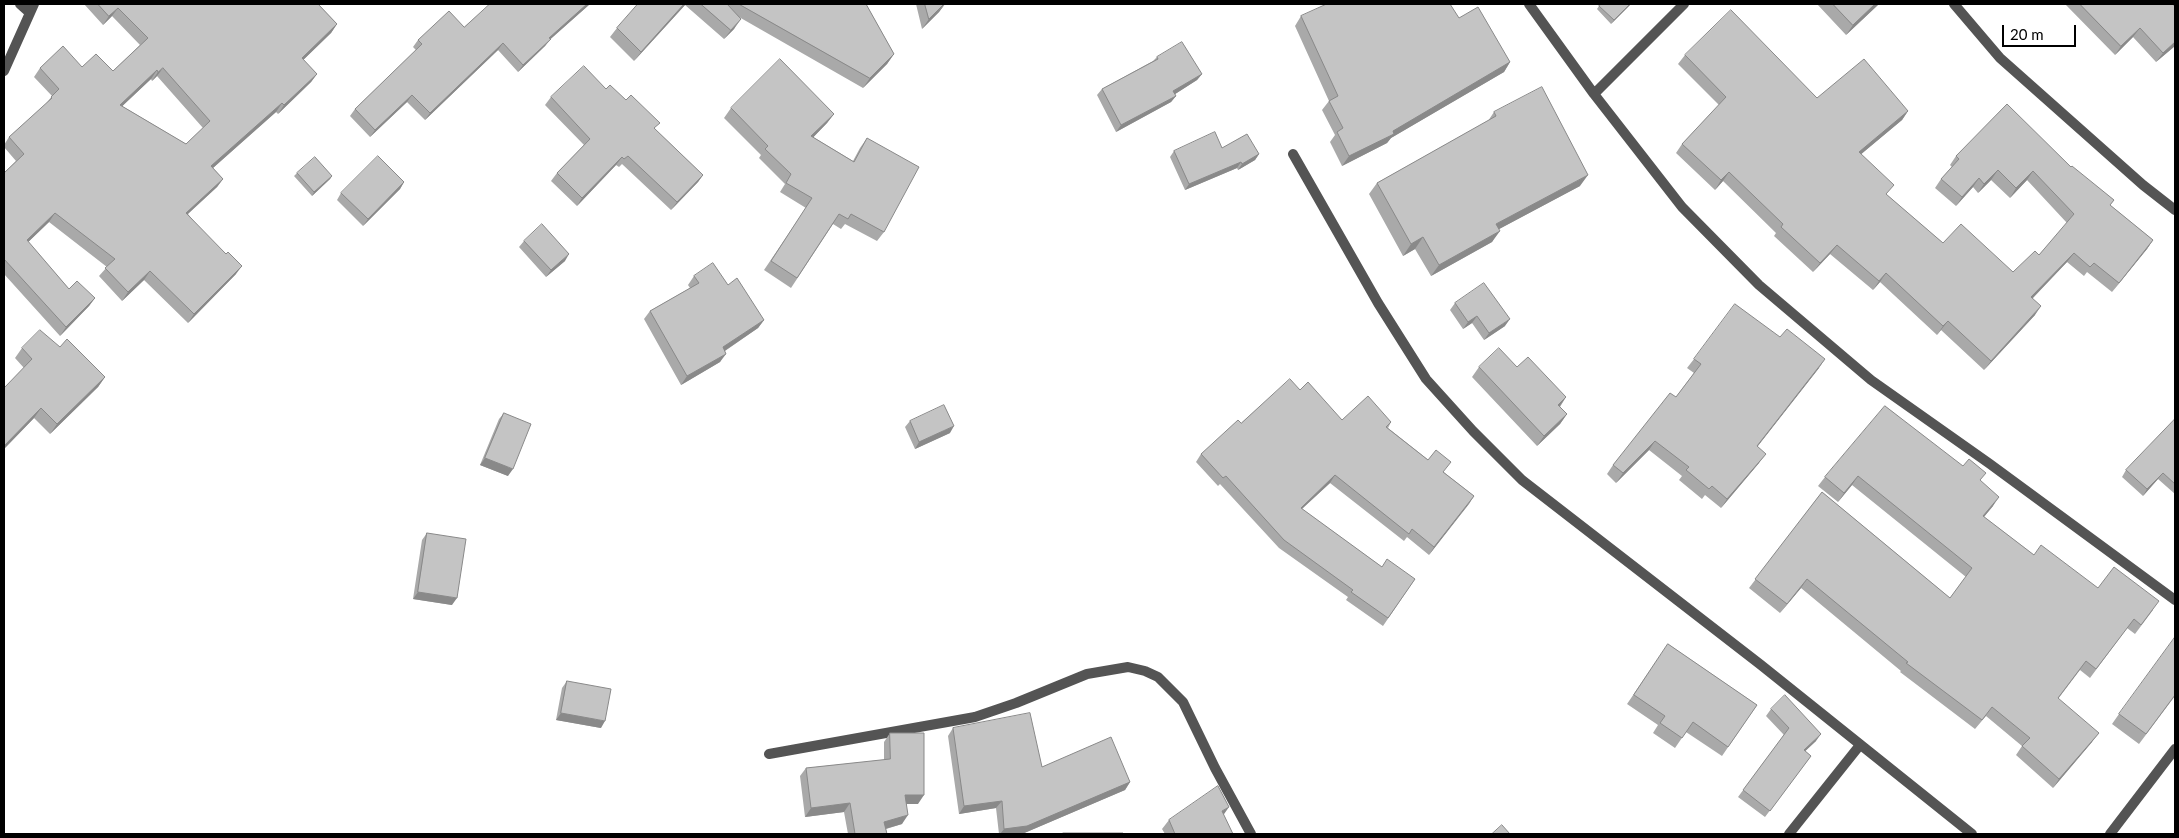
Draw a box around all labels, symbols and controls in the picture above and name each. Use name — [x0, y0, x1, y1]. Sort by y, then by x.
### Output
scale bar — [2004, 15, 2078, 47]
text: 20 m — [2010, 25, 2044, 43]

